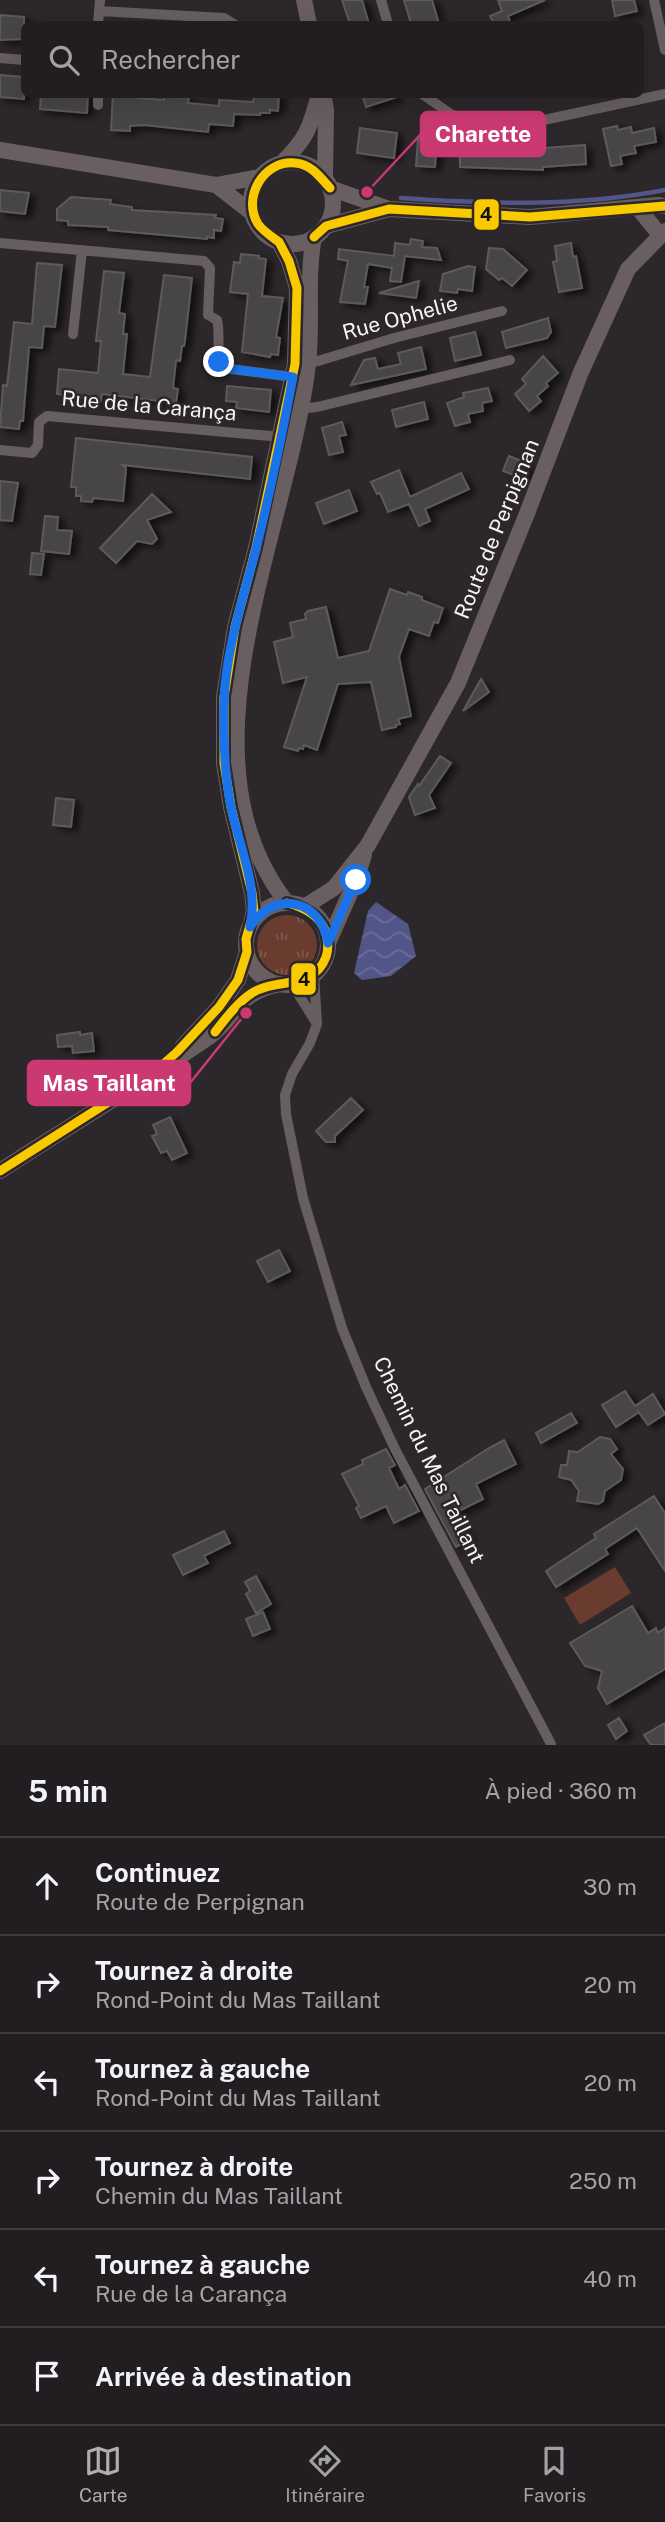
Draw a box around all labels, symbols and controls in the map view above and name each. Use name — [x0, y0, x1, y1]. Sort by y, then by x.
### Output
search box — [21, 21, 644, 98]
icon: search — [45, 41, 83, 79]
text: Rechercher — [101, 44, 240, 75]
callout: Charette — [421, 112, 545, 156]
text: Charette — [435, 120, 531, 147]
line badge: 4 — [473, 198, 500, 231]
text: 4 — [480, 203, 492, 225]
street label: Rue Ophelie — [340, 290, 460, 345]
route end — [203, 346, 234, 377]
street label: Rue de la Carança — [61, 385, 238, 426]
street label: Route de Perpignan — [449, 435, 544, 622]
route start — [340, 864, 371, 895]
line badge: 4 — [290, 962, 317, 996]
text: 4 — [298, 968, 310, 990]
callout: Mas Taillant — [28, 1061, 190, 1105]
text: Mas Taillant — [42, 1069, 176, 1096]
street label: Chemin du Mas Taillant — [369, 1353, 490, 1567]
text: 5 min — [28, 1773, 108, 1809]
text: À pied · 360 m — [485, 1777, 637, 1804]
text: Continuez — [95, 1857, 220, 1888]
icon: ahead — [28, 1867, 66, 1905]
text: 30 m — [583, 1873, 637, 1900]
text: Route de Perpignan — [95, 1888, 305, 1915]
text: Tournez à droite — [95, 1955, 293, 1986]
icon: right — [28, 1965, 66, 2003]
text: 20 m — [584, 1971, 637, 1998]
text: Rond-Point du Mas Taillant — [95, 1986, 381, 2013]
text: Tournez à gauche — [95, 2053, 310, 2084]
icon: left — [28, 2063, 66, 2101]
text: 20 m — [584, 2069, 637, 2096]
text: Rond-Point du Mas Taillant — [95, 2084, 381, 2111]
text: Tournez à droite — [95, 2151, 293, 2182]
icon: right — [28, 2161, 66, 2199]
text: 250 m — [569, 2167, 637, 2194]
text: Chemin du Mas Taillant — [95, 2182, 343, 2209]
text: Tournez à gauche — [95, 2249, 310, 2280]
icon: left — [28, 2259, 66, 2297]
text: 40 m — [583, 2265, 637, 2292]
text: Rue de la Carança — [95, 2280, 287, 2307]
icon: arrive — [28, 2357, 66, 2395]
text: Arrivée à destination — [95, 2361, 352, 2392]
tab: Carte — [79, 2442, 127, 2506]
tab: Itinéraire — [285, 2442, 365, 2506]
tab: Favoris — [523, 2442, 586, 2506]

